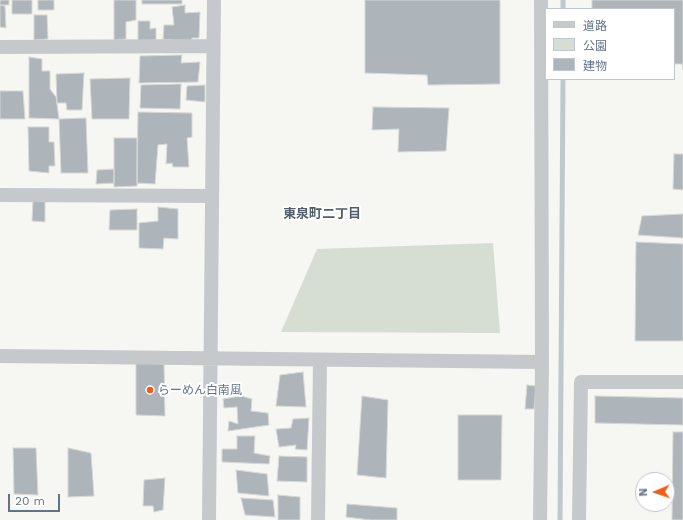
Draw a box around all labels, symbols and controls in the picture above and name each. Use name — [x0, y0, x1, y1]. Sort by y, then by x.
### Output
legend — [545, 8, 675, 80]
text: 道路 — [583, 19, 607, 33]
text: 公園 — [583, 39, 607, 53]
text: 建物 — [583, 59, 607, 73]
district label: 東泉町二丁目 — [283, 206, 361, 222]
place label: らーめん白南風 — [158, 383, 242, 397]
marker: らーめん白南風 — [145, 385, 155, 395]
north arrow — [635, 472, 675, 512]
scale bar — [10, 486, 62, 512]
text: N — [637, 488, 650, 497]
text: 20 m — [15, 494, 45, 508]

